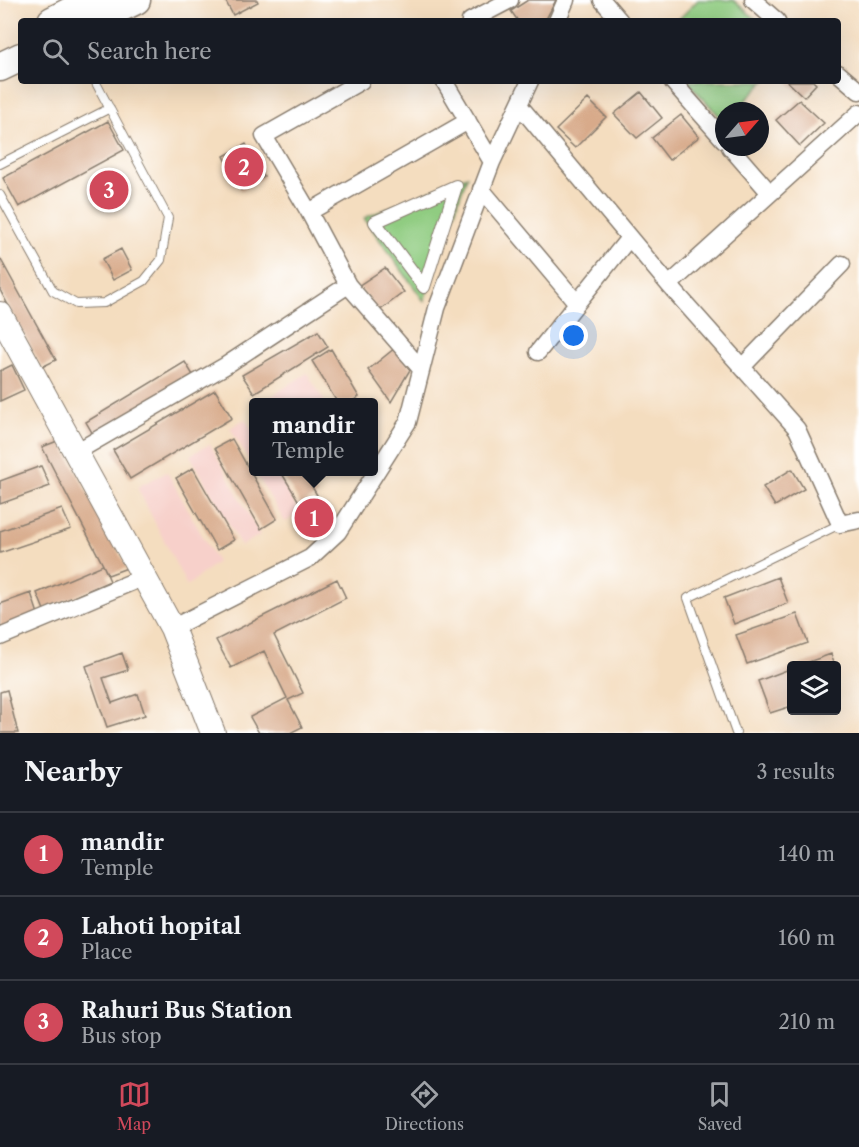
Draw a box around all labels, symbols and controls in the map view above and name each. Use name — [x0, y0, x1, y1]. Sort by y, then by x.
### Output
search box — [18, 18, 841, 84]
icon: search — [39, 35, 72, 68]
text: Search here — [87, 38, 212, 65]
north arrow — [715, 102, 769, 156]
pin: 2 — [224, 144, 264, 190]
pin: 3 — [90, 168, 128, 213]
your location — [559, 321, 588, 350]
popup — [249, 398, 378, 476]
text: mandir — [272, 412, 355, 439]
text: Temple — [272, 439, 344, 463]
pin: 1 — [294, 496, 334, 540]
map controls — [787, 661, 841, 715]
button: layers — [787, 661, 841, 715]
text: Nearby — [24, 756, 122, 788]
text: 3 results — [757, 760, 835, 784]
text: mandir — [81, 829, 164, 856]
text: 1 — [39, 842, 48, 866]
text: 140 m — [778, 842, 835, 866]
text: Temple — [81, 856, 153, 880]
text: Lahoti hopital — [81, 913, 241, 940]
text: 2 — [38, 926, 49, 950]
text: 160 m — [778, 926, 835, 950]
text: Place — [81, 940, 132, 964]
text: Rahuri Bus Station — [81, 997, 292, 1024]
text: 3 — [38, 1010, 49, 1034]
text: 210 m — [778, 1010, 835, 1034]
text: Bus stop — [81, 1024, 162, 1048]
tab: Map — [117, 1078, 151, 1134]
tab: Directions — [385, 1078, 464, 1134]
tab: Saved — [698, 1078, 742, 1134]

